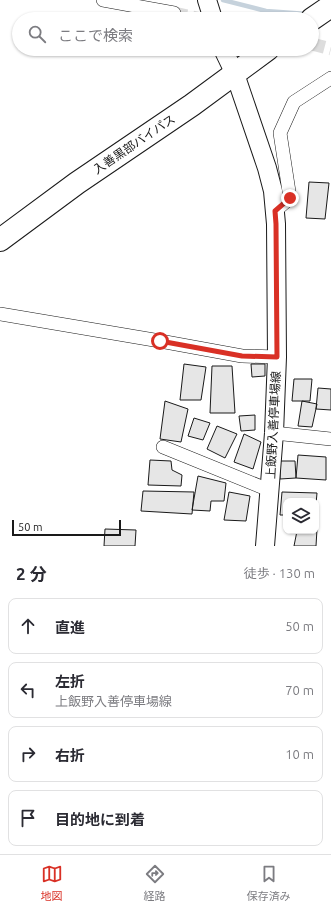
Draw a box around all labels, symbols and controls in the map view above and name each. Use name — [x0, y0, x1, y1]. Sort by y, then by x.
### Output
search box — [12, 12, 319, 56]
icon: search — [26, 23, 48, 45]
text: ここで検索 — [58, 27, 133, 44]
street label: 入善黒部バイパス — [91, 112, 177, 176]
route end — [281, 189, 299, 207]
route start — [151, 332, 169, 350]
street label: 上飯野入善停車場線 — [264, 371, 282, 479]
map controls — [283, 498, 319, 534]
button: layers — [283, 498, 319, 534]
scale bar — [12, 518, 121, 537]
text: 50 m — [18, 521, 42, 533]
text: 2 分 — [16, 564, 47, 583]
text: 徒歩 · 130 m — [244, 566, 315, 580]
icon: ahead — [17, 615, 39, 637]
text: 直進 — [55, 619, 85, 636]
text: 50 m — [285, 619, 314, 633]
text: 左折 — [55, 673, 85, 690]
icon: left — [17, 679, 39, 701]
text: 70 m — [285, 683, 314, 697]
text: 上飯野入善停車場線 — [55, 694, 172, 708]
icon: right — [17, 743, 39, 765]
text: 右折 — [55, 747, 85, 764]
text: 10 m — [285, 747, 314, 761]
icon: arrive — [17, 807, 39, 829]
text: 目的地に到着 — [55, 811, 145, 828]
tab: 地図 — [41, 863, 63, 903]
tab: 経路 — [144, 863, 166, 903]
tab: 保存済み — [247, 863, 291, 903]

